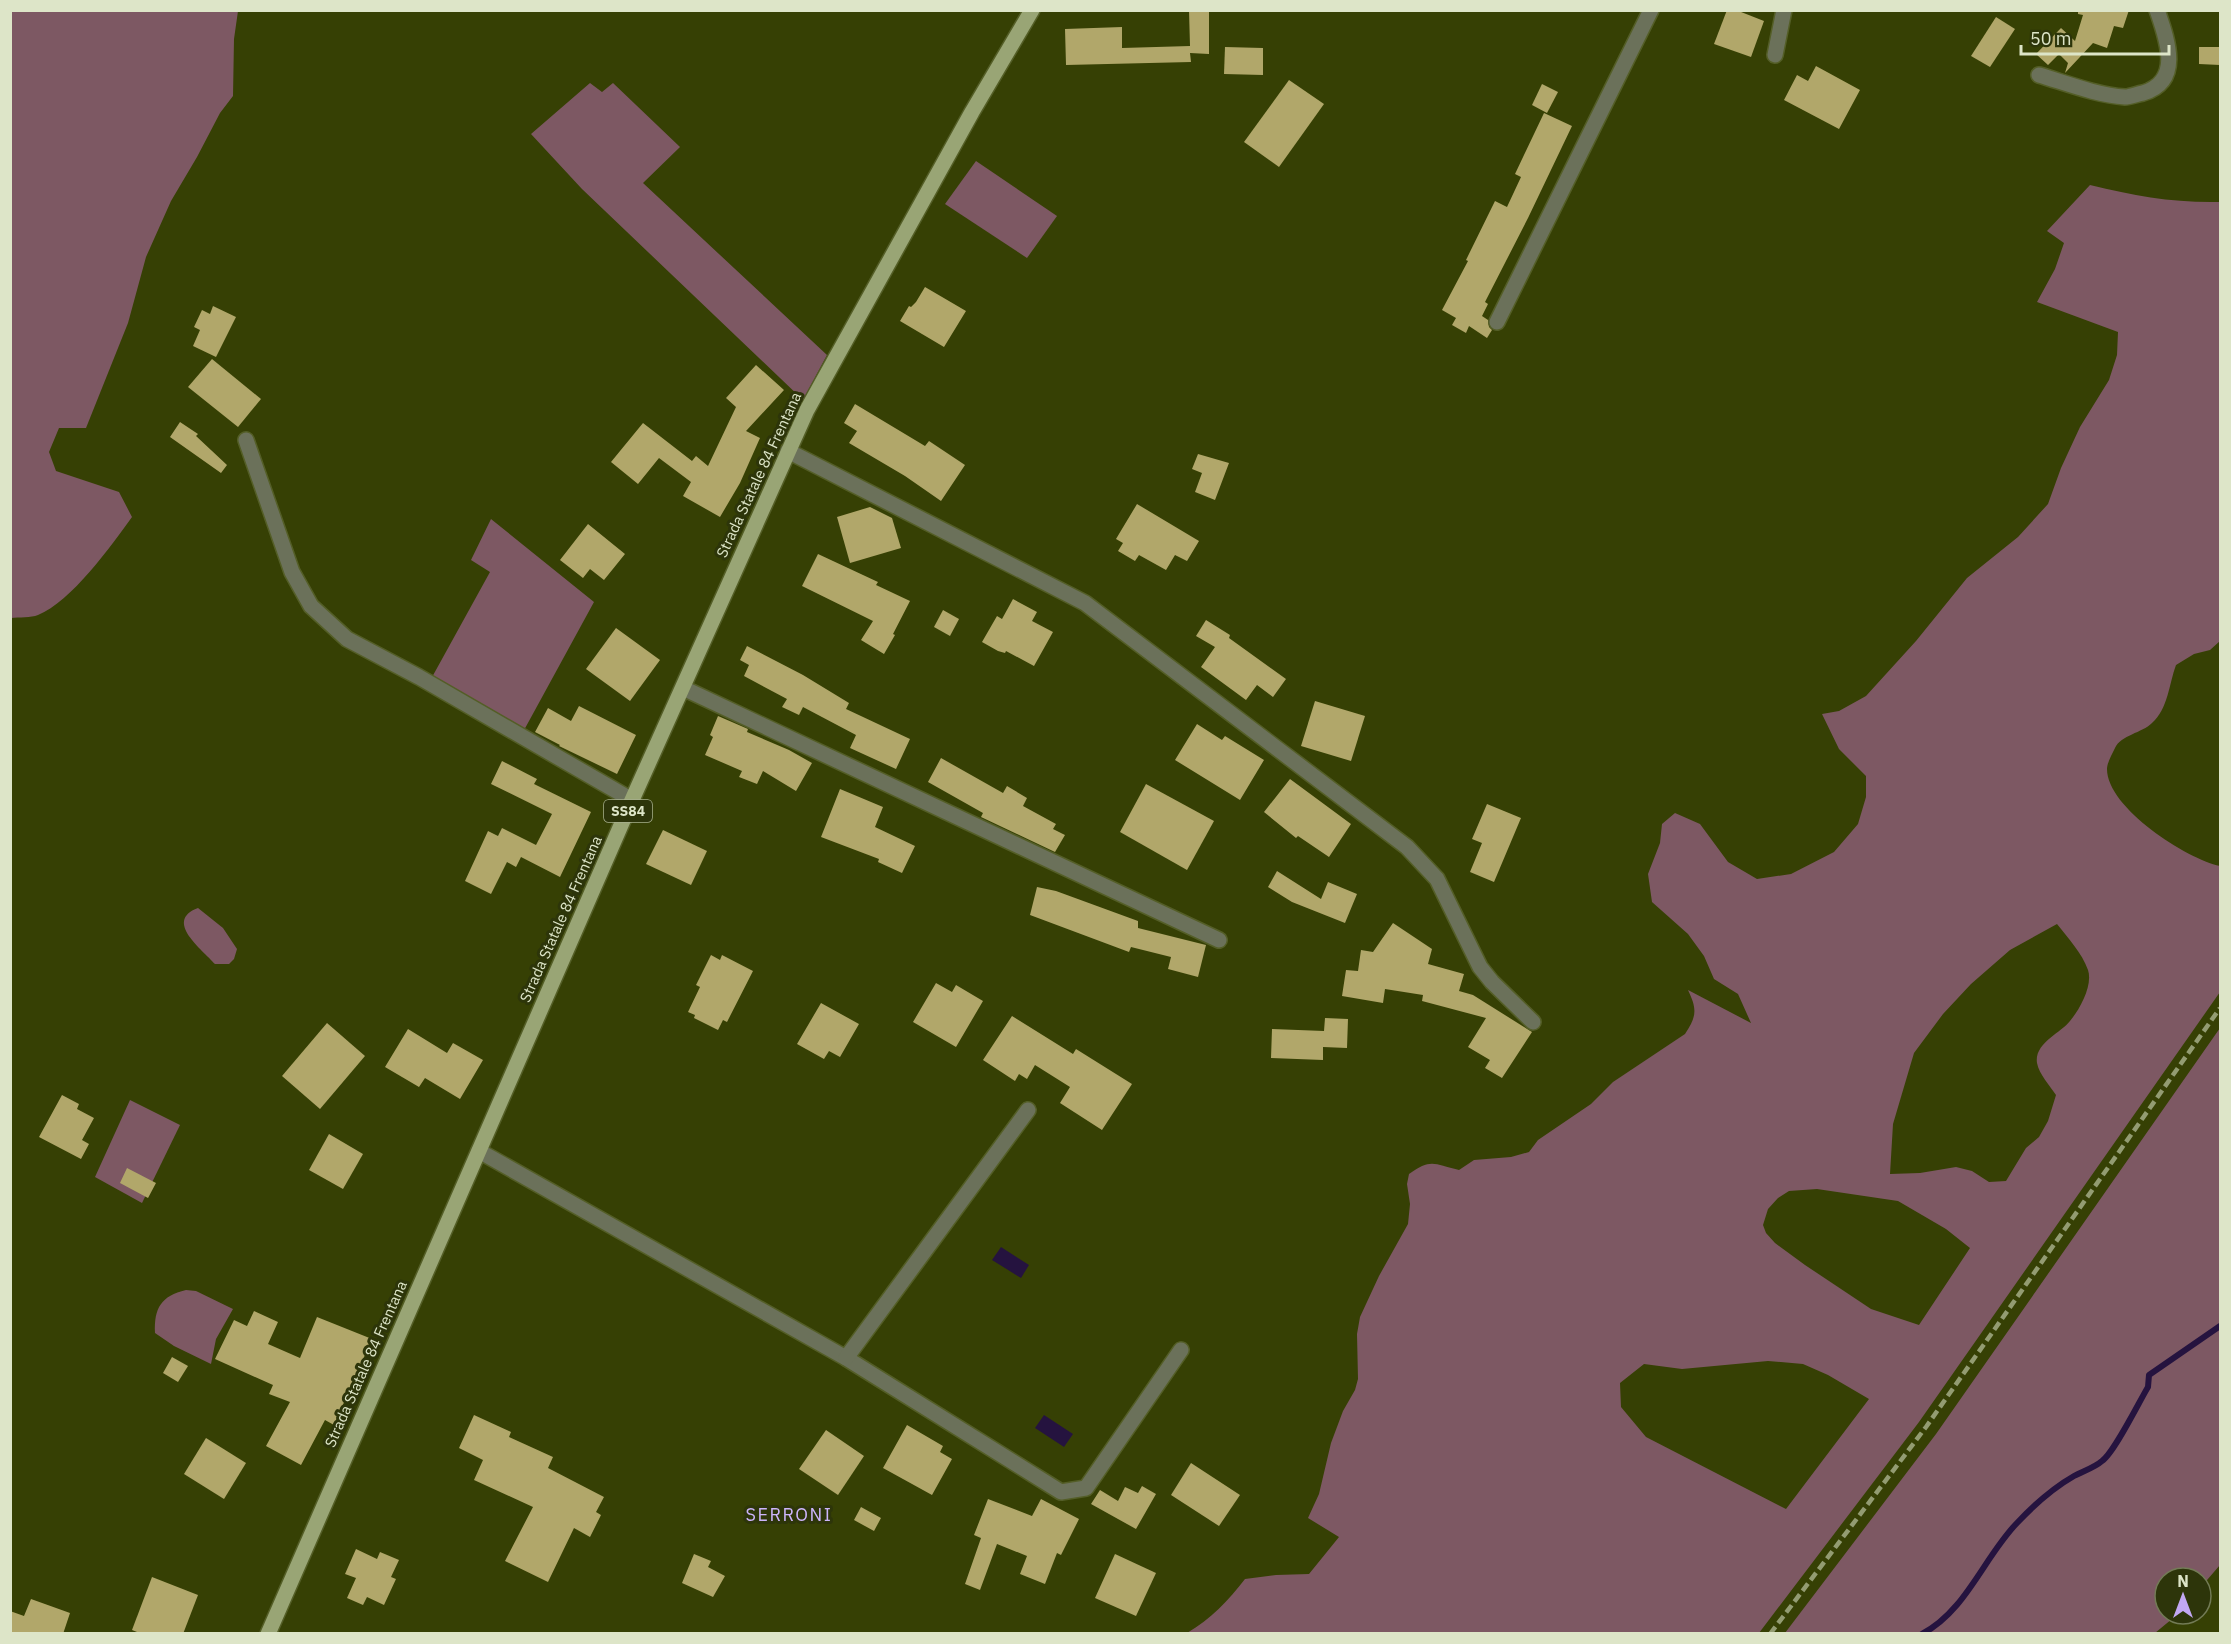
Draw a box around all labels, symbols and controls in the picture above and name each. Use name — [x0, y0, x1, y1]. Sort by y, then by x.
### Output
scale bar — [2021, 18, 2170, 56]
text: 50 m — [2030, 27, 2072, 50]
street label: Strada Statale 84 Frentana — [712, 389, 805, 561]
road number: SS84 — [604, 800, 652, 822]
street label: Strada Statale 84 Frentana — [515, 833, 606, 1005]
street label: Strada Statale 84 Frentana — [320, 1278, 411, 1450]
district label: SERRONI — [746, 1503, 832, 1526]
north arrow — [2153, 1566, 2213, 1626]
text: N — [2177, 1571, 2189, 1591]

